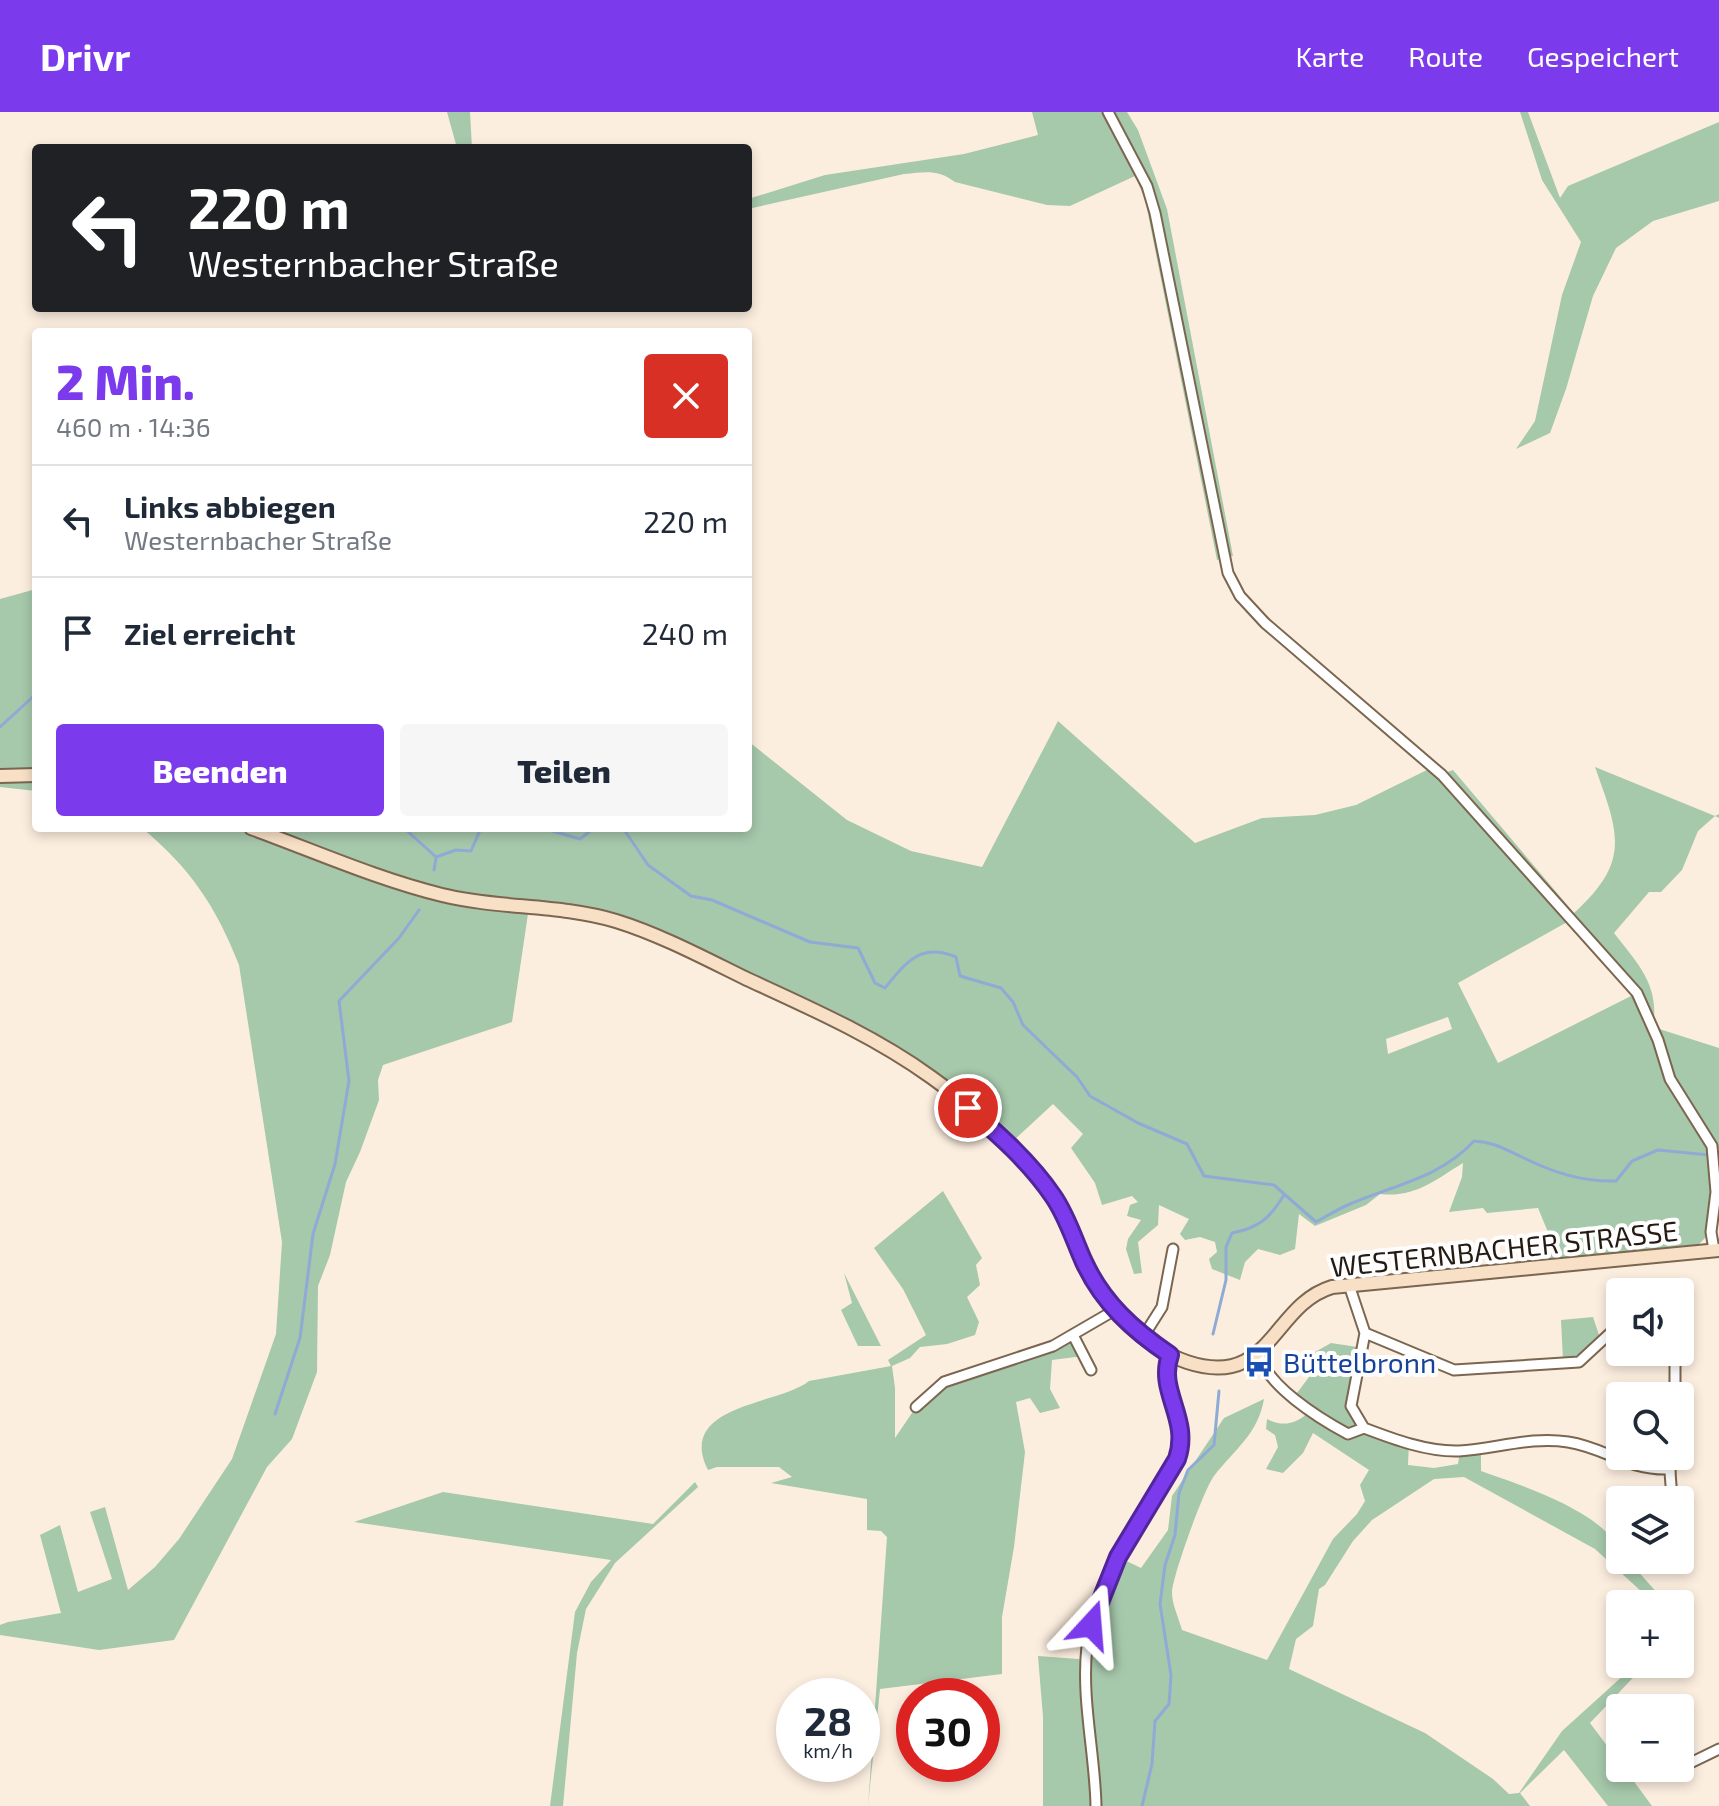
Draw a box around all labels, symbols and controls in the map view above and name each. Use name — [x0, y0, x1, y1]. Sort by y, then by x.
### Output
text: Drivr — [40, 33, 130, 79]
text: Karte — [1295, 39, 1364, 73]
text: Route — [1408, 39, 1483, 73]
text: Gespeichert — [1527, 39, 1679, 73]
text: 220 m — [188, 173, 350, 240]
icon: left — [56, 176, 160, 280]
text: Westernbacher Straße — [188, 241, 559, 284]
text: 2 Min. — [56, 352, 195, 410]
button: close — [644, 354, 728, 438]
text: 460 m · 14:36 — [56, 411, 211, 442]
text: Links abbiegen — [124, 488, 336, 524]
icon: left — [56, 499, 100, 543]
text: 220 m — [643, 503, 728, 539]
text: Westernbacher Straße — [124, 524, 392, 555]
icon: arrive — [56, 611, 100, 655]
text: Ziel erreicht — [124, 615, 296, 651]
text: 240 m — [642, 615, 728, 651]
button: Beenden — [56, 724, 384, 816]
button: Teilen — [400, 724, 728, 816]
pin — [934, 1074, 1002, 1142]
icon: arrive — [946, 1086, 990, 1130]
street label: WESTERNBACHER STRASSE — [1329, 1213, 1679, 1283]
map controls — [1606, 1278, 1694, 1782]
button: sound — [1606, 1278, 1694, 1366]
bus stop icon: Büttelbronn — [1242, 1345, 1276, 1379]
place label: Büttelbronn — [1283, 1345, 1436, 1379]
button: search — [1606, 1382, 1694, 1470]
button: layers — [1606, 1486, 1694, 1574]
position arrow — [1049, 1583, 1133, 1667]
button: + — [1606, 1590, 1694, 1678]
speed limit sign: 30 — [896, 1678, 1000, 1782]
button: − — [1606, 1694, 1694, 1782]
text: 28 — [804, 1696, 852, 1744]
text: km/h — [803, 1738, 853, 1762]

